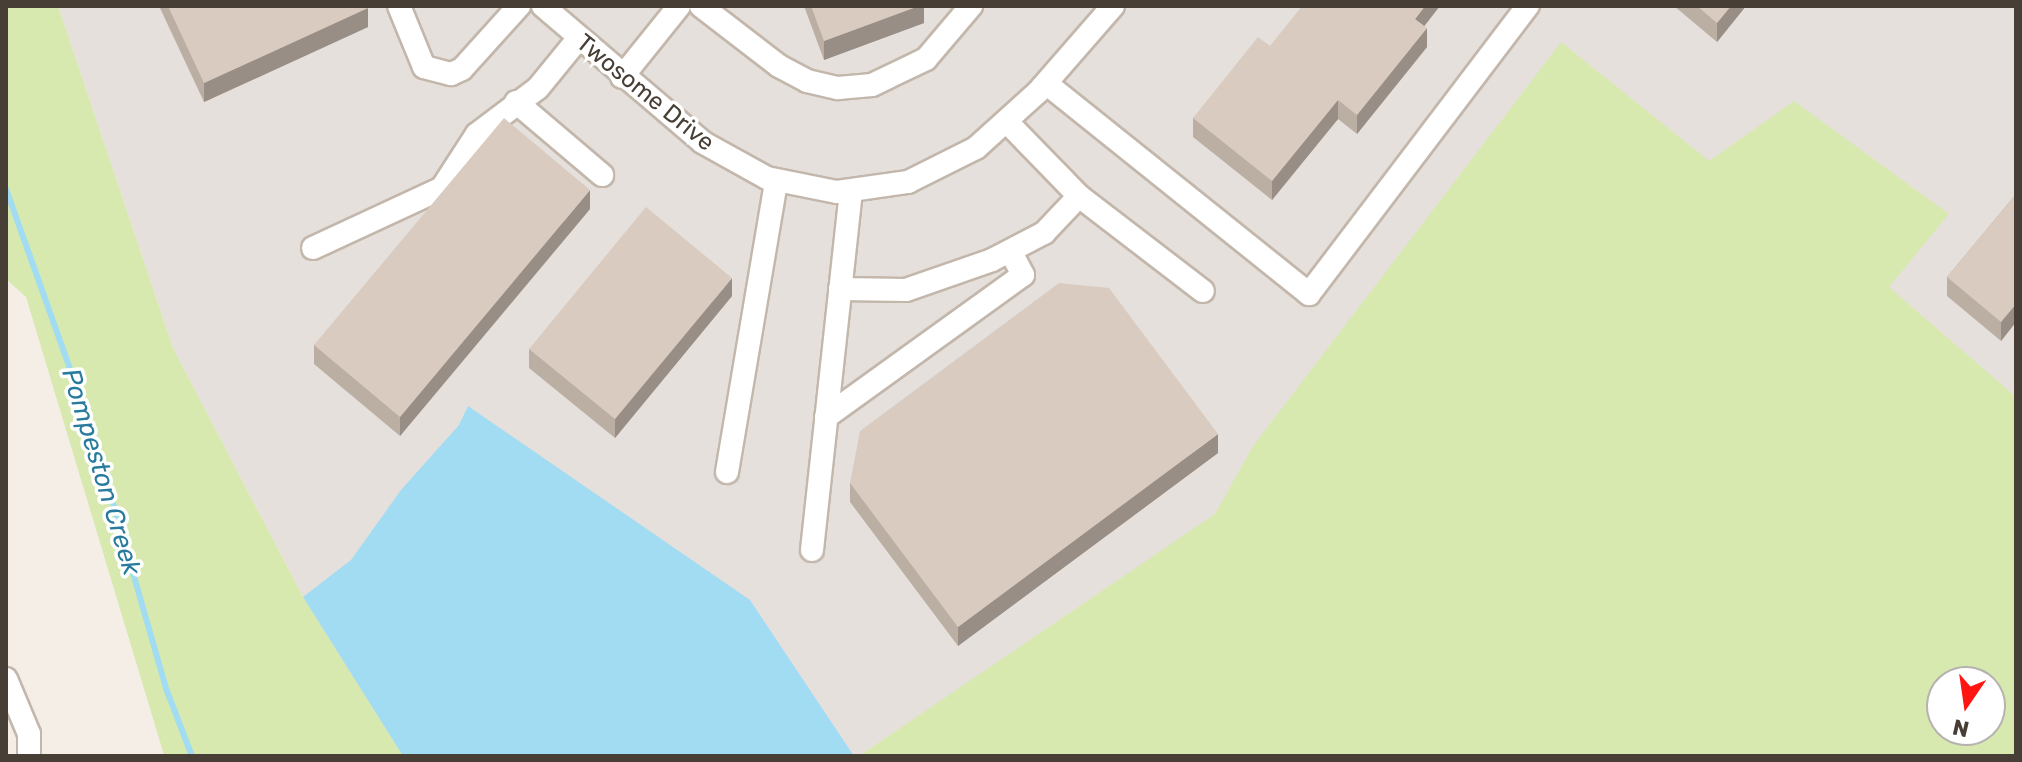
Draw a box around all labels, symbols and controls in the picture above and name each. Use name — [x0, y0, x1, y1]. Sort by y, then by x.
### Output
street label: Twosome Drive — [570, 29, 720, 157]
water label: Pompeston Creek — [55, 365, 147, 579]
north arrow — [1926, 666, 2006, 746]
text: N — [1950, 713, 1972, 743]

